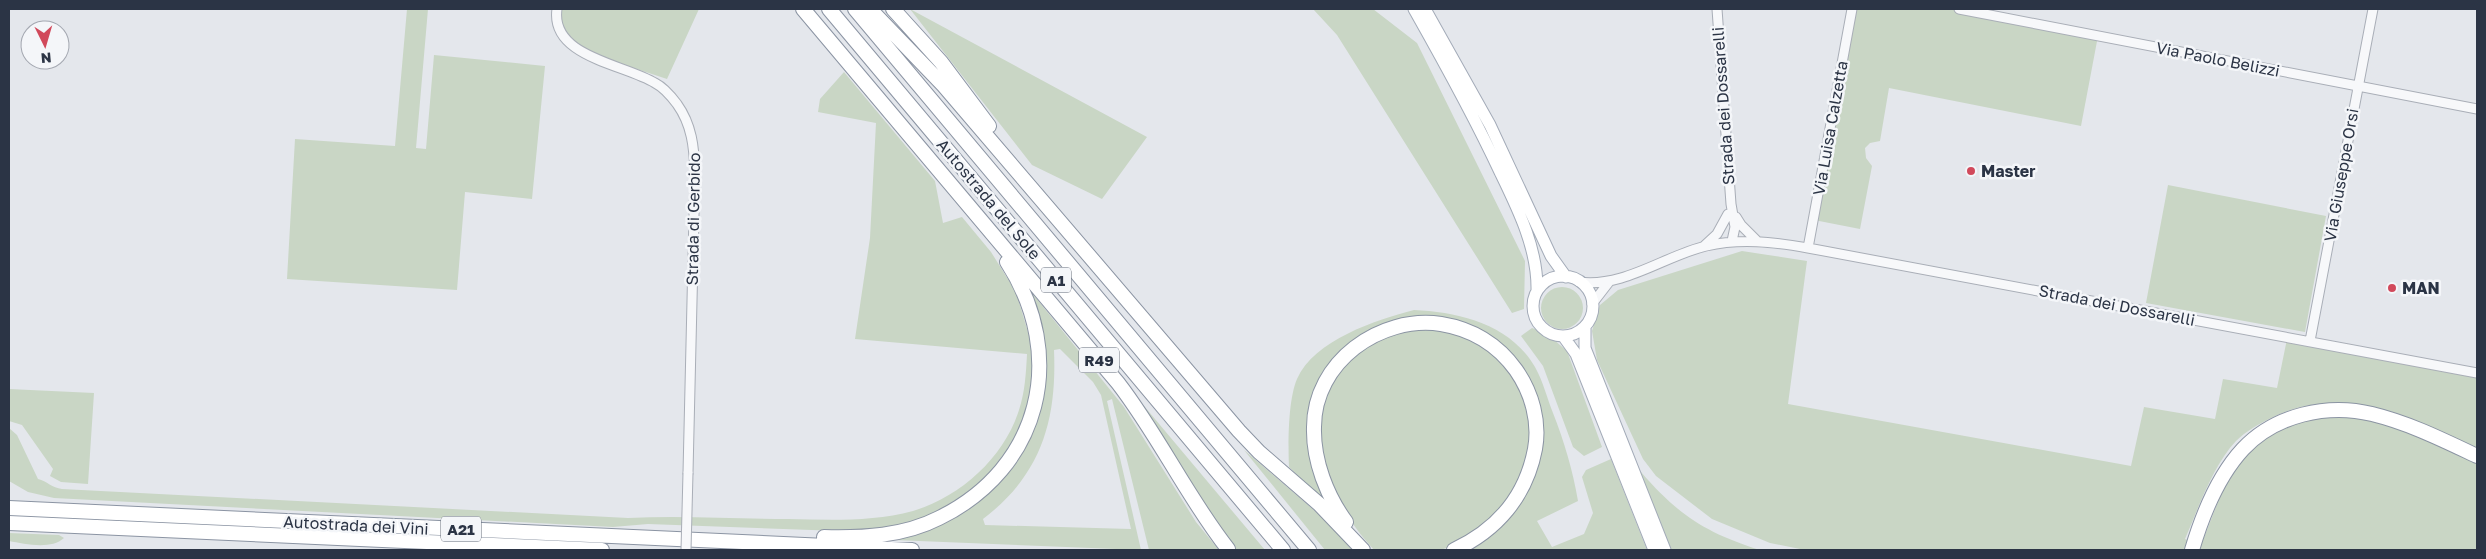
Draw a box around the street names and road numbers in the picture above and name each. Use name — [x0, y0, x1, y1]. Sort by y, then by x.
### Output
street label: Strada dei Dossarelli — [1707, 26, 1739, 186]
street label: Via Paolo Belizzi — [2154, 37, 2282, 81]
street label: Via Luisa Calzetta — [1808, 59, 1852, 197]
street label: Via Giuseppe Orsi — [2319, 107, 2363, 243]
street label: Autostrada del Sole — [933, 135, 1045, 263]
street label: Strada di Gerbido — [682, 152, 704, 286]
road number: A1 — [1041, 268, 1071, 292]
street label: Strada dei Dossarelli — [2037, 280, 2197, 330]
road number: R49 — [1079, 348, 1119, 372]
street label: Autostrada dei Vini — [283, 511, 429, 539]
road number: A21 — [441, 516, 481, 542]

